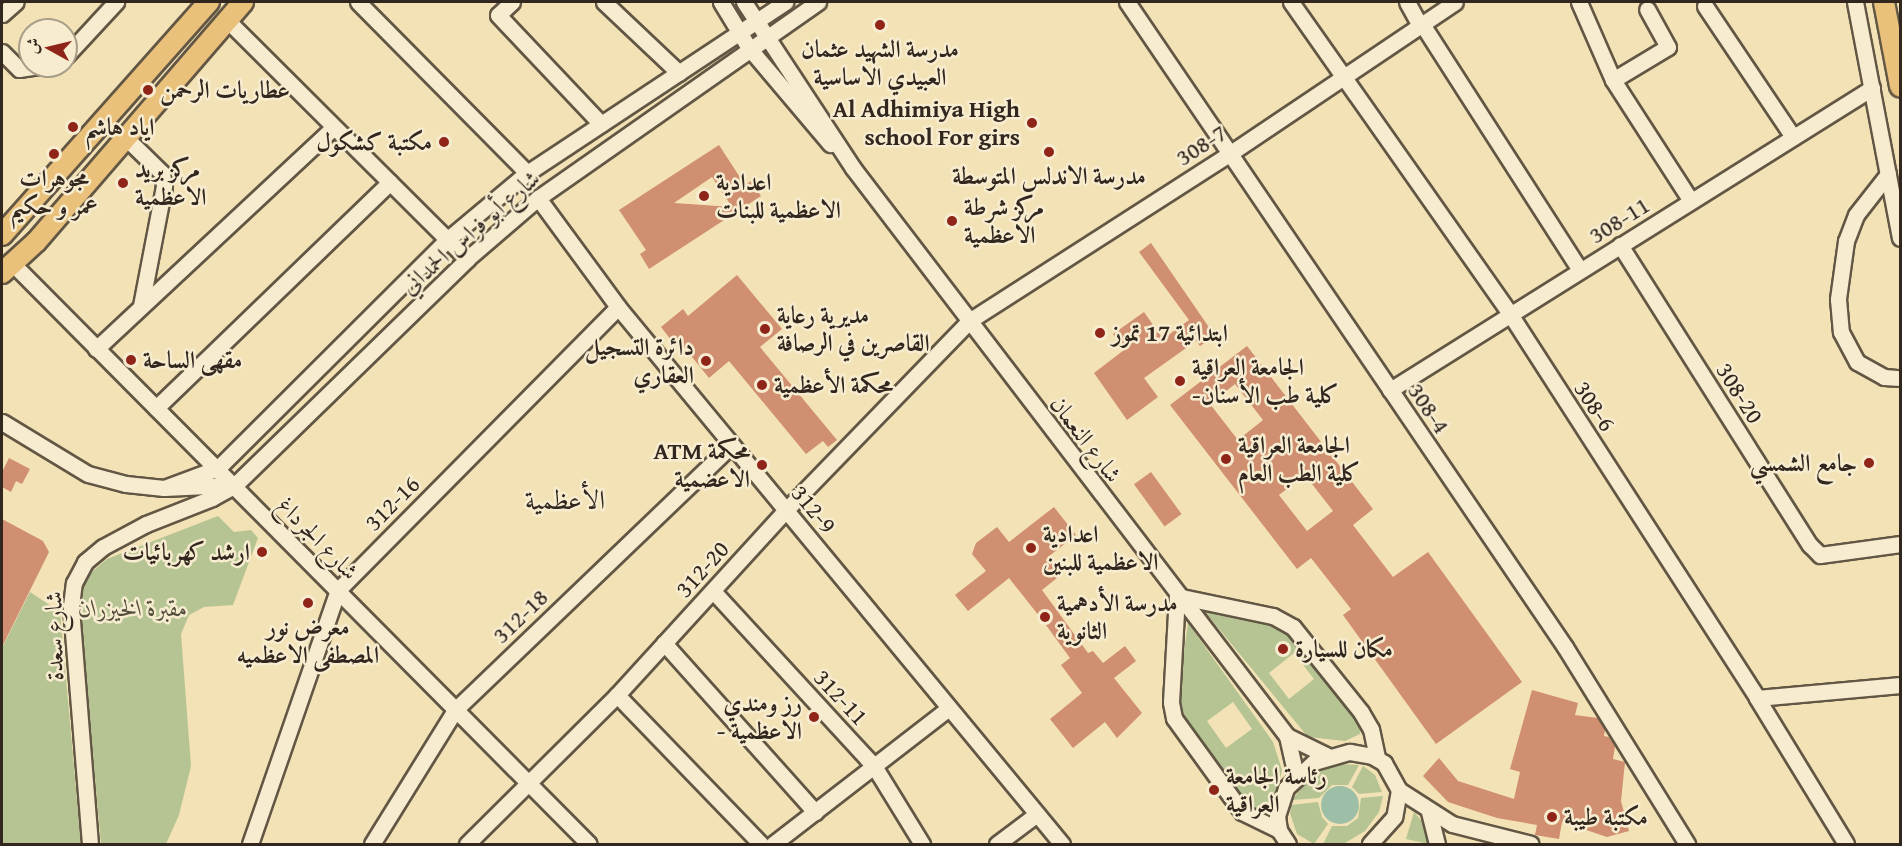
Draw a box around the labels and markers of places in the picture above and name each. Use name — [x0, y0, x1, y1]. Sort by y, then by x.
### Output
marker: مدرسة الشهيد عثمان العبيدي الاساسية — [873, 18, 887, 32]
place label: مدرسة الشهيد عثمان العبيدي الاساسية — [801, 35, 959, 91]
place label: عطاريات الرحمن — [160, 76, 290, 104]
marker: عطاريات الرحمن — [141, 83, 155, 97]
place label: Al Adhimiya High school For girs — [833, 95, 1020, 151]
place label: اياد هاشم — [85, 113, 155, 141]
marker: Al Adhimiya High school For girs — [1025, 116, 1039, 130]
marker: اياد هاشم — [66, 120, 80, 134]
place label: مكتبة كشكول — [316, 128, 432, 156]
marker: مكتبة كشكول — [437, 135, 451, 149]
marker: مدرسة الاندلس المتوسطة — [1042, 145, 1056, 159]
marker: مجوهرات عمر و حكيم — [47, 147, 61, 161]
place label: مركز بريد الاعظمية — [135, 155, 206, 211]
place label: مدرسة الاندلس المتوسطة — [952, 162, 1146, 190]
place label: مجوهرات عمر و حكيم — [10, 164, 98, 220]
place label: اعدادية الاعظمية للبنات — [716, 168, 841, 224]
marker: مركز بريد الاعظمية — [116, 176, 130, 190]
marker: اعدادية الاعظمية للبنات — [697, 189, 711, 203]
place label: مركز شرطة الاعظمية — [964, 193, 1044, 249]
marker: مركز شرطة الاعظمية — [945, 214, 959, 228]
place label: مديرية رعاية القاصرين في الرصافة — [777, 301, 930, 357]
place label: ابتدائية 17 تموز — [1112, 319, 1228, 347]
marker: مديرية رعاية القاصرين في الرصافة — [758, 322, 772, 336]
marker: ابتدائية 17 تموز — [1093, 326, 1107, 340]
place label: دائرة التسجيل العقاري — [585, 333, 694, 389]
place label: مقهى الساحة — [143, 346, 242, 374]
marker: مقهى الساحة — [124, 353, 138, 367]
place label: الجامعة العراقية -كلية طب الأسنان — [1192, 353, 1339, 409]
marker: دائرة التسجيل العقاري — [699, 354, 713, 368]
place label: محكمة الأعظمية — [774, 371, 893, 399]
marker: الجامعة العراقية -كلية طب الأسنان — [1173, 374, 1187, 388]
marker: محكمة الأعظمية — [755, 378, 769, 392]
place label: الجامعة العراقية كلية الطب العام — [1238, 431, 1361, 487]
place label: ATM محكمة الاعضمية — [653, 437, 750, 493]
place label: جامع الشمسي — [1750, 449, 1857, 477]
marker: الجامعة العراقية كلية الطب العام — [1219, 452, 1233, 466]
marker: جامع الشمسي — [1862, 456, 1876, 470]
marker: ATM محكمة الاعضمية — [755, 458, 769, 472]
place label: اعدادية الاعظمية للبنين — [1043, 520, 1159, 576]
place label: ارشد كهربائيات — [122, 538, 250, 566]
marker: اعدادية الاعظمية للبنين — [1024, 541, 1038, 555]
marker: ارشد كهربائيات — [255, 545, 269, 559]
place label: مدرسة الأدهمية الثانوية — [1057, 589, 1178, 645]
marker: معرض نور المصطفى الاعظميه — [301, 596, 315, 610]
marker: مدرسة الأدهمية الثانوية — [1038, 610, 1052, 624]
place label: معرض نور المصطفى الاعظميه — [237, 613, 379, 669]
place label: مكان للسيارة — [1295, 635, 1393, 663]
marker: مكان للسيارة — [1276, 642, 1290, 656]
place label: رز ومندي - الاعظمية — [717, 689, 802, 745]
marker: رز ومندي - الاعظمية — [807, 710, 821, 724]
place label: رئاسة الجامعة العراقية — [1226, 762, 1327, 818]
marker: رئاسة الجامعة العراقية — [1207, 783, 1221, 797]
place label: مكتبة طيبة — [1564, 803, 1648, 831]
marker: مكتبة طيبة — [1545, 810, 1559, 824]

